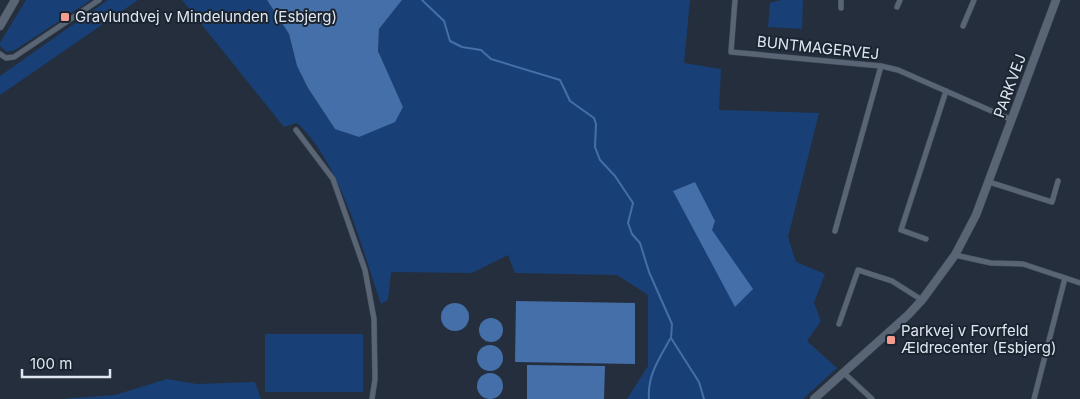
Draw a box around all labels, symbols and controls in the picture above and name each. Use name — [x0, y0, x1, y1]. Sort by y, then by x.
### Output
place label: Gravlundvej v Mindelunden (Esbjerg) — [75, 7, 337, 26]
marker: Gravlundvej v Mindelunden (Esbjerg) — [59, 11, 71, 23]
street label: BUNTMAGERVEJ — [756, 32, 880, 63]
street label: PARKVEJ — [989, 51, 1030, 120]
place label: Parkvej v Fovrfeld Ældrecenter (Esbjerg) — [901, 321, 1056, 357]
marker: Parkvej v Fovrfeld Ældrecenter (Esbjerg) — [885, 334, 897, 346]
scale bar — [22, 346, 110, 378]
text: 100 m — [30, 354, 72, 373]

